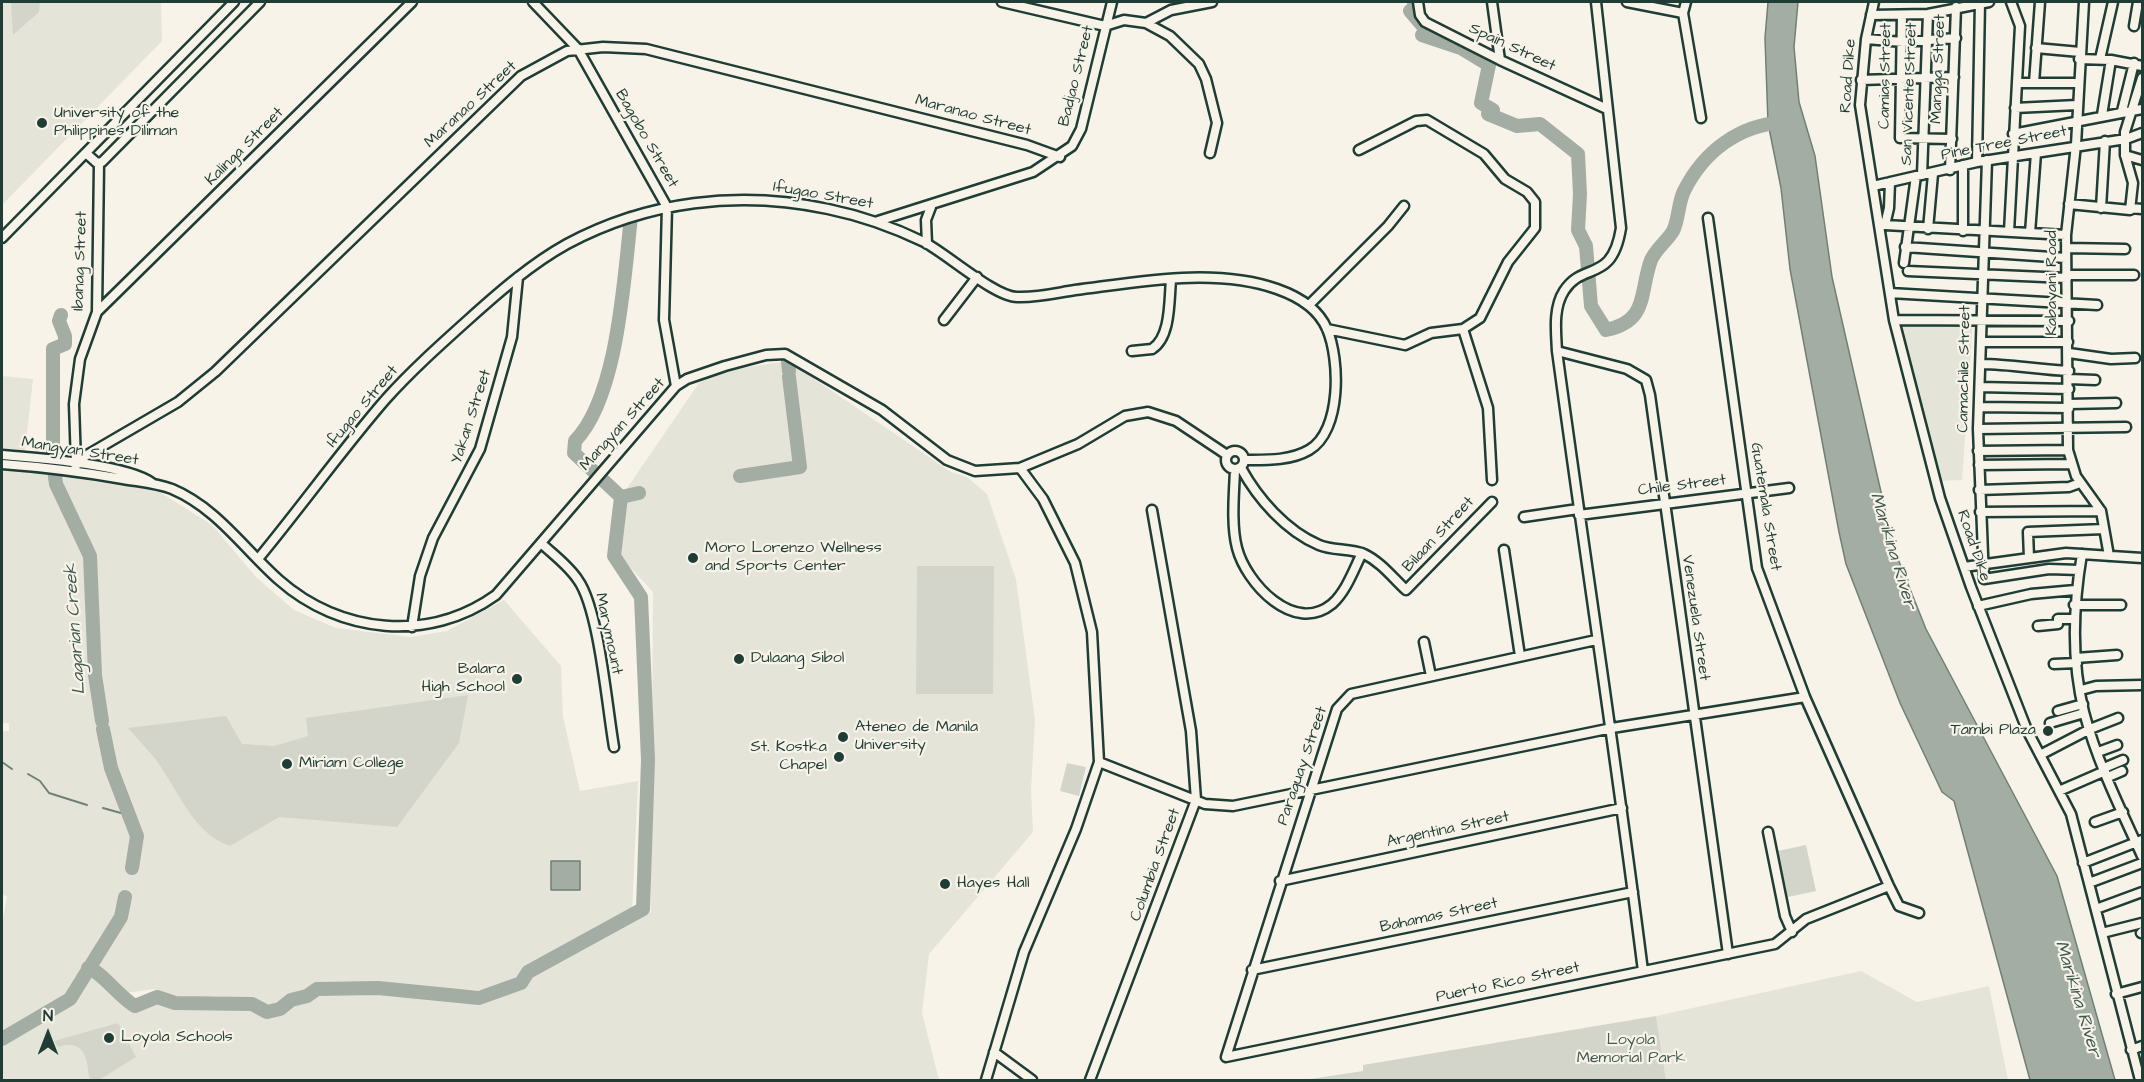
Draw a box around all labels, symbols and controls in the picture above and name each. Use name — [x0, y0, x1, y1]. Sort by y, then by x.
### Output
street label: Mangga Street — [1927, 14, 1951, 124]
street label: Spain Street — [1466, 20, 1558, 76]
street label: San Vicente Street — [1898, 22, 1922, 166]
street label: Badjao Street — [1055, 23, 1099, 129]
street label: Camias Street — [1875, 23, 1897, 129]
street label: Road Dike — [1837, 38, 1861, 114]
street label: Maranao Street — [421, 57, 521, 153]
street label: Bagobo Street — [610, 86, 682, 192]
street label: Maranao Street — [913, 91, 1033, 141]
place label: University of the Philippines Diliman — [54, 104, 179, 142]
street label: Kalinga Street — [202, 104, 288, 190]
marker: University of the Philippines Diliman — [35, 116, 49, 130]
street label: Pine Tree Street — [1940, 122, 2068, 166]
street label: Ifugao Street — [772, 178, 874, 214]
street label: Ibanag Street — [70, 211, 92, 311]
street label: Kabayani Road — [2043, 230, 2063, 336]
street label: Camachile Street — [1954, 305, 1976, 433]
street label: Ifugao Street — [323, 362, 403, 452]
street label: Yakan Street — [448, 367, 496, 467]
street label: Mangyan Street — [576, 375, 670, 475]
street label: Mangyan Street — [20, 433, 140, 471]
street label: Guatemala Street — [1745, 442, 1785, 572]
street label: Chile Street — [1637, 471, 1727, 501]
water label: Marikina River — [1864, 490, 1920, 612]
street label: Bilaan Street — [1399, 493, 1479, 577]
street label: Road Dike — [1952, 508, 1994, 584]
place label: Moro Lorenzo Wellness and Sports Center — [705, 539, 882, 577]
marker: Moro Lorenzo Wellness and Sports Center — [686, 551, 700, 565]
street label: Venezuela Street — [1677, 554, 1713, 682]
water label: Lagarian Creek — [61, 563, 91, 695]
street label: Marymount — [590, 591, 626, 677]
place label: Dulaang Sibol — [751, 649, 844, 669]
marker: Dulaang Sibol — [732, 652, 746, 666]
place label: Balara High School — [421, 660, 505, 698]
marker: Balara High School — [510, 672, 524, 686]
street label: Paraguay Street — [1274, 704, 1332, 828]
place label: Ateneo de Manila University — [855, 718, 978, 756]
place label: Tambi Plaza — [1951, 721, 2036, 741]
marker: Tambi Plaza — [2041, 724, 2055, 738]
marker: Ateneo de Manila University — [836, 730, 850, 744]
place label: St. Kostka Chapel — [750, 738, 827, 776]
marker: St. Kostka Chapel — [832, 750, 846, 764]
place label: Miriam College — [299, 754, 404, 774]
marker: Miriam College — [280, 757, 294, 771]
street label: Columbia Street — [1127, 806, 1185, 924]
street label: Argentina Street — [1385, 808, 1511, 852]
place label: Hayes Hall — [957, 874, 1030, 894]
marker: Hayes Hall — [938, 877, 952, 891]
street label: Bahamas Street — [1378, 894, 1500, 938]
water label: Marikina River — [2049, 938, 2105, 1060]
street label: Puerto Rico Street — [1434, 958, 1582, 1008]
north arrow — [18, 1004, 78, 1064]
text: N — [43, 1005, 53, 1027]
place label: Loyola Schools — [121, 1028, 233, 1048]
marker: Loyola Schools — [102, 1031, 116, 1045]
park label: Loyola Memorial Park — [1577, 1031, 1685, 1069]

